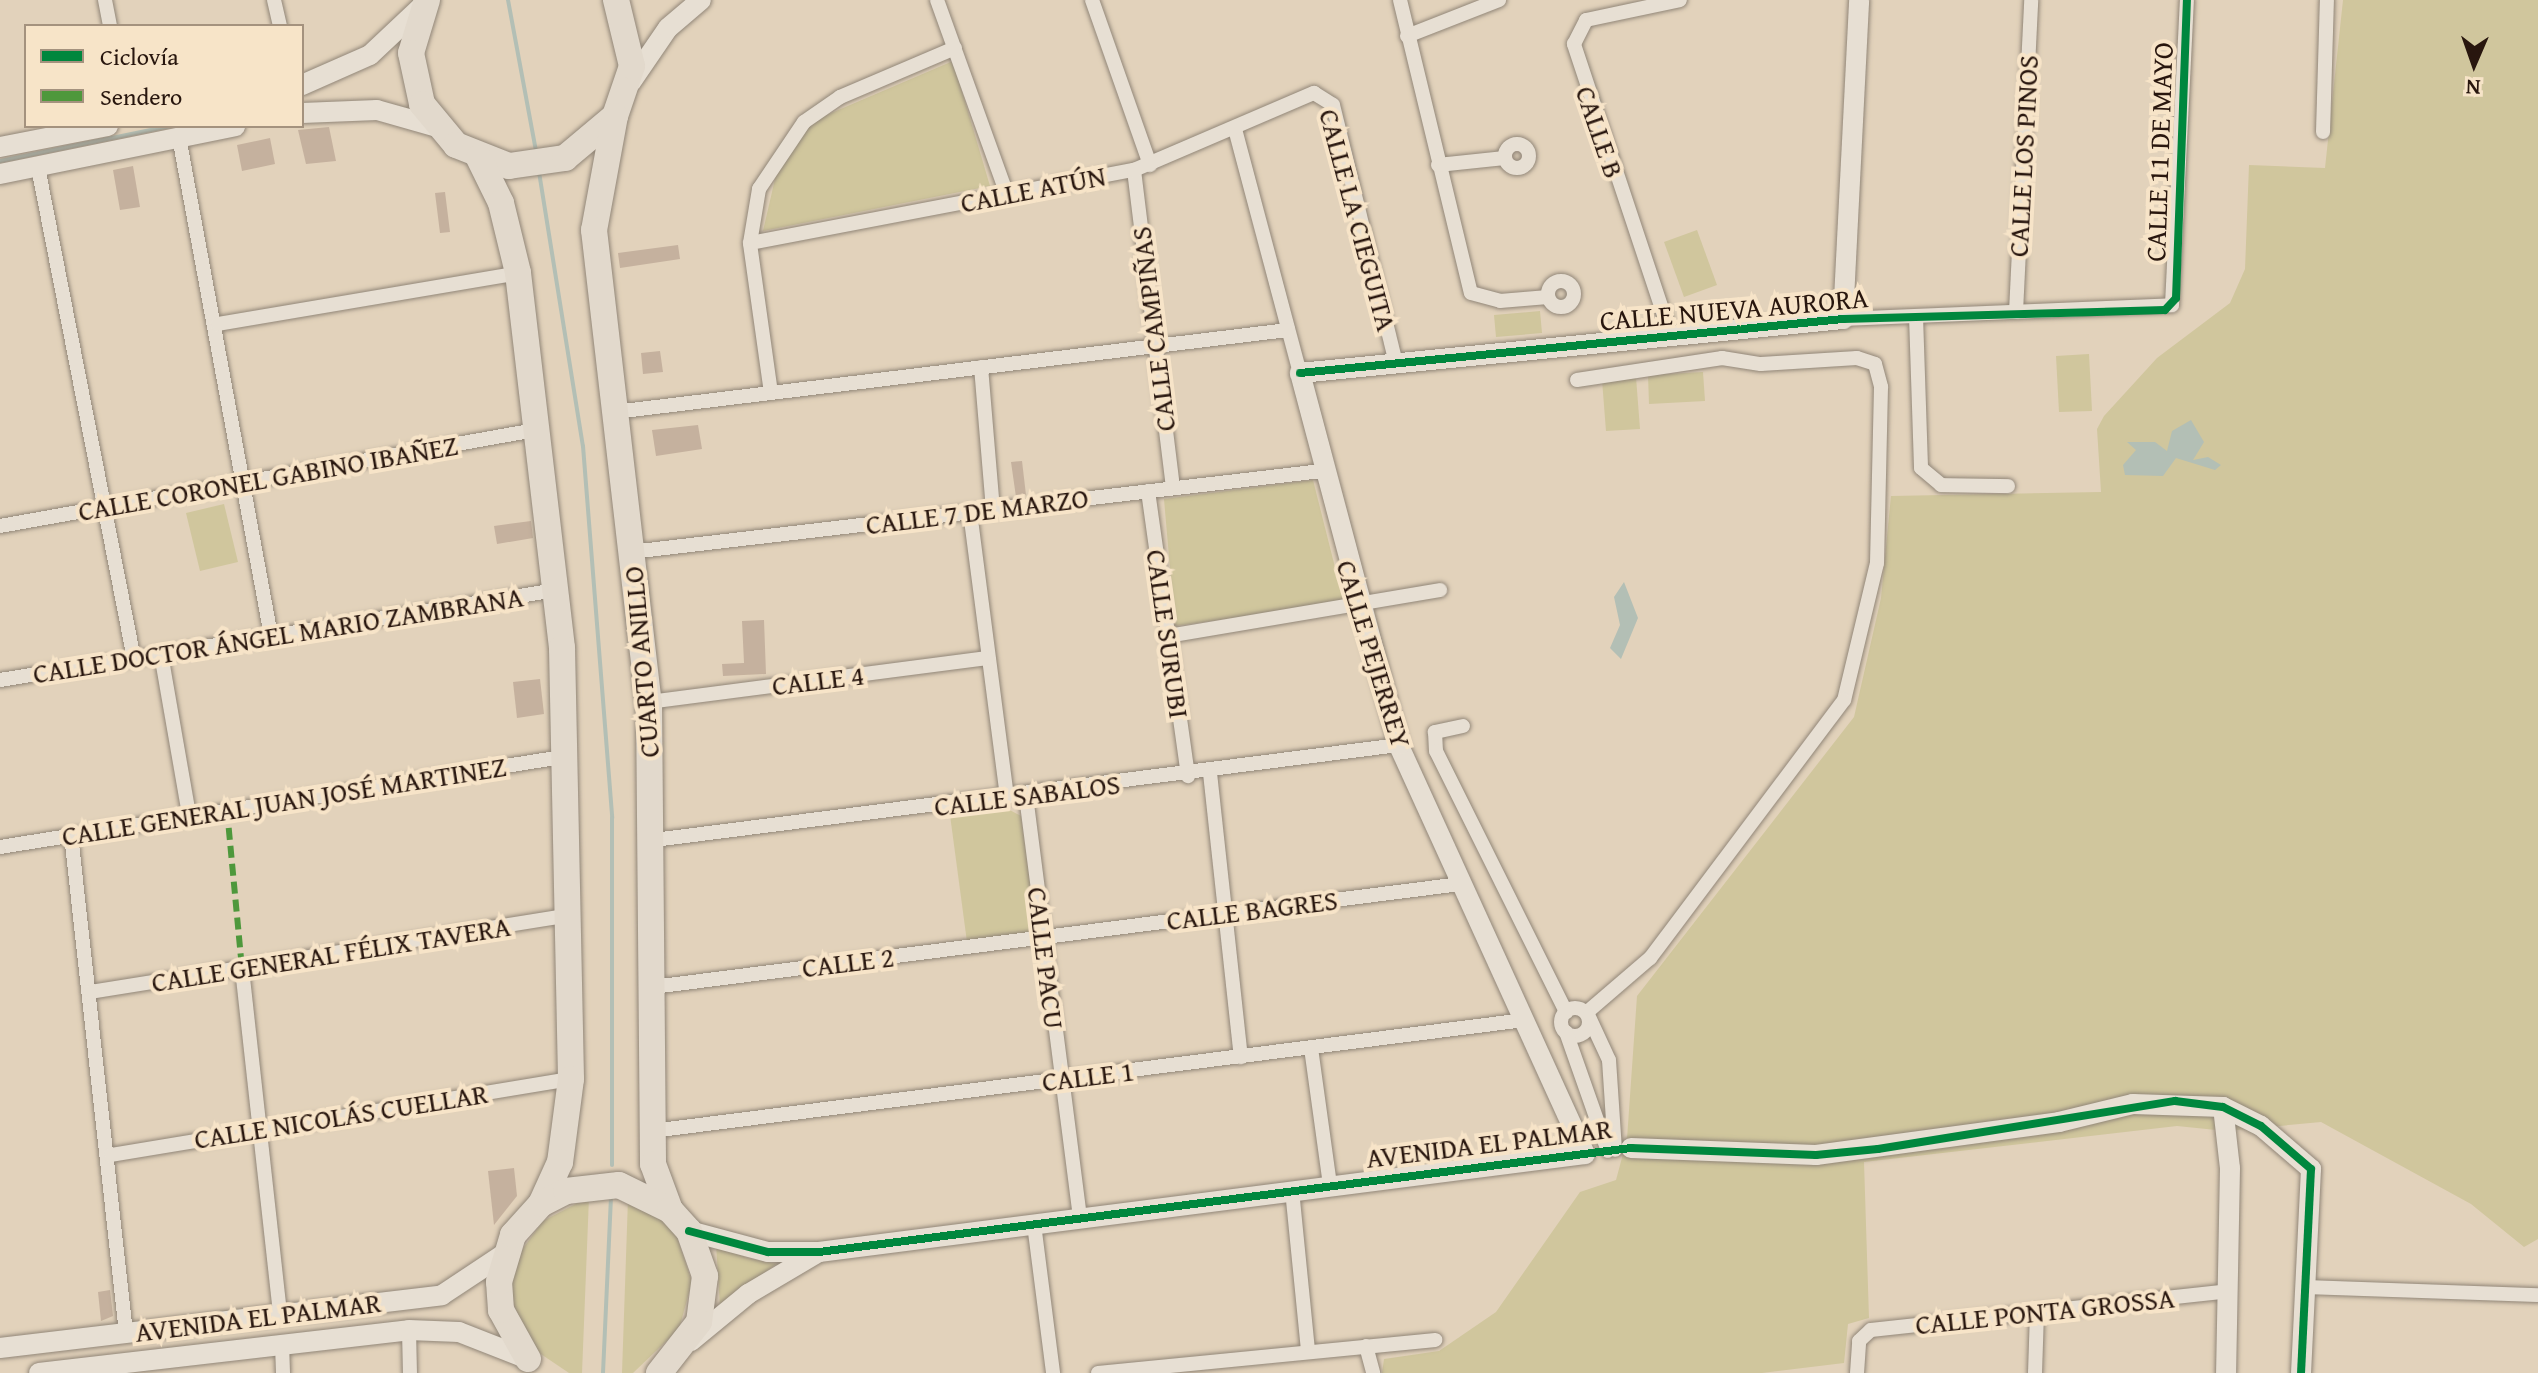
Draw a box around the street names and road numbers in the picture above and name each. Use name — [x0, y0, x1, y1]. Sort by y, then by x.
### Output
street label: CALLE 11 DE MAYO — [2138, 42, 2180, 262]
street label: CALLE LOS PINOS — [2001, 54, 2045, 258]
street label: CALLE B — [1569, 82, 1631, 182]
street label: CALLE LA CIEGUITA — [1312, 105, 1404, 335]
street label: CALLE ATÚN — [958, 158, 1108, 220]
street label: CALLE CAMPIÑAS — [1124, 225, 1182, 433]
street label: CALLE NUEVA AURORA — [1598, 281, 1870, 337]
street label: CALLE CORONEL GABINO IBAÑEZ — [76, 428, 460, 528]
street label: CALLE 7 DE MARZO — [864, 481, 1090, 541]
street label: CALLE SURUBI — [1140, 547, 1196, 721]
street label: CALLE PEJERREY — [1330, 556, 1418, 752]
street label: CUARTO ANILLO — [616, 565, 666, 759]
street label: CALLE DOCTOR ÁNGEL MARIO ZAMBRANA — [30, 580, 526, 690]
street label: CALLE 4 — [770, 658, 866, 702]
street label: CALLE GENERAL JUAN JOSÉ MARTINEZ — [59, 749, 509, 853]
street label: CALLE SABALOS — [932, 767, 1122, 823]
street label: CALLE BAGRES — [1165, 883, 1339, 937]
street label: CALLE PACU — [1021, 885, 1071, 1031]
street label: CALLE GENERAL FÉLIX TAVERA — [149, 909, 513, 999]
street label: CALLE 2 — [800, 940, 896, 984]
street label: CALLE 1 — [1040, 1054, 1136, 1098]
street label: CALLE NICOLÁS CUELLAR — [192, 1076, 490, 1156]
street label: AVENIDA EL PALMAR — [1364, 1111, 1614, 1175]
street label: CALLE PONTA GROSSA — [1914, 1281, 2176, 1341]
street label: AVENIDA EL PALMAR — [133, 1285, 383, 1349]

